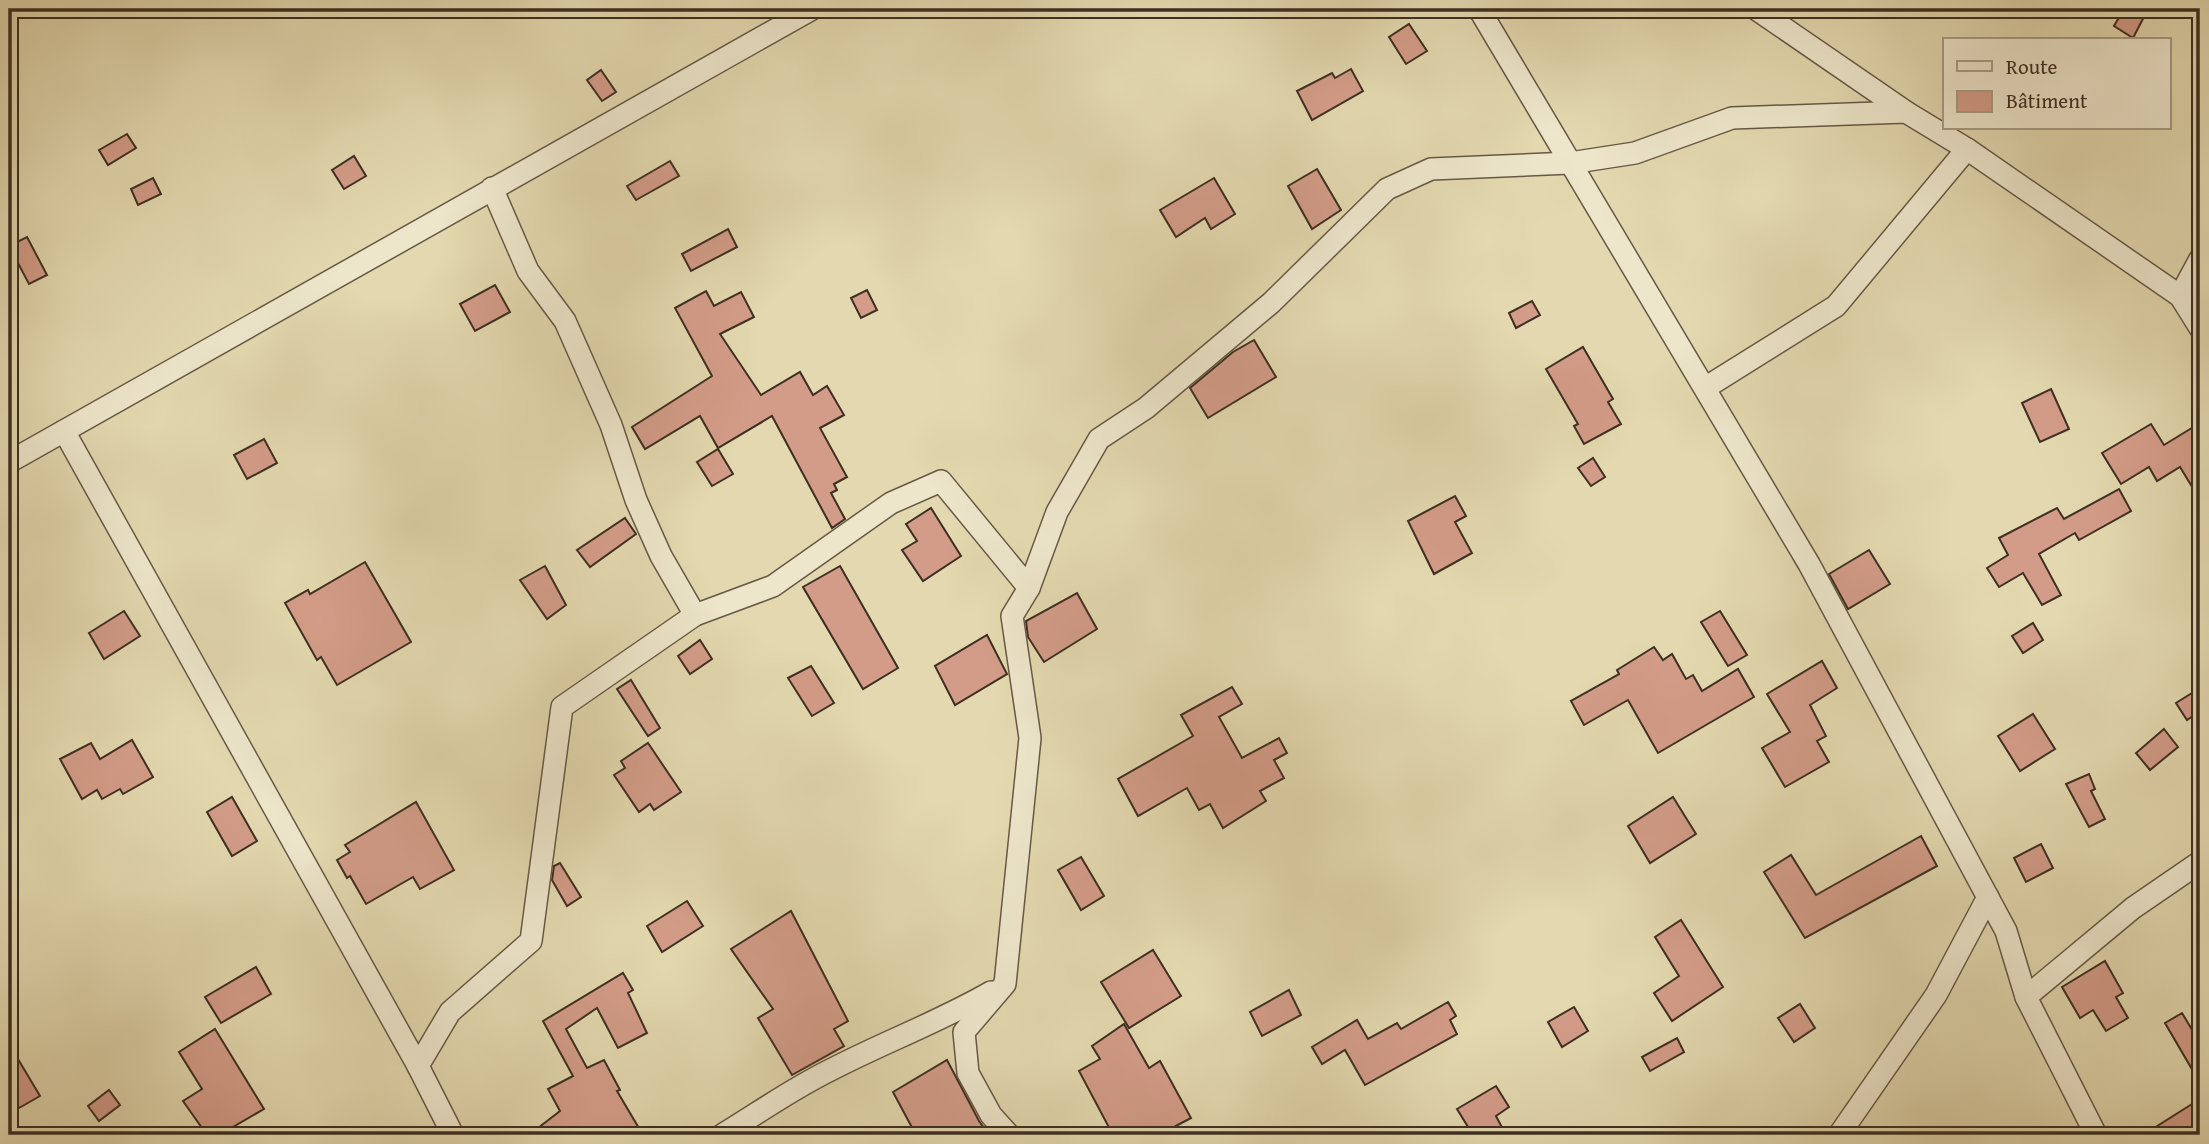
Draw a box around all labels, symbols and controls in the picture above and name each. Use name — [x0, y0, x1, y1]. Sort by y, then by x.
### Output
legend — [1943, 38, 2170, 130]
text: Route — [2006, 51, 2058, 82]
text: Bâtiment — [2006, 85, 2088, 116]

